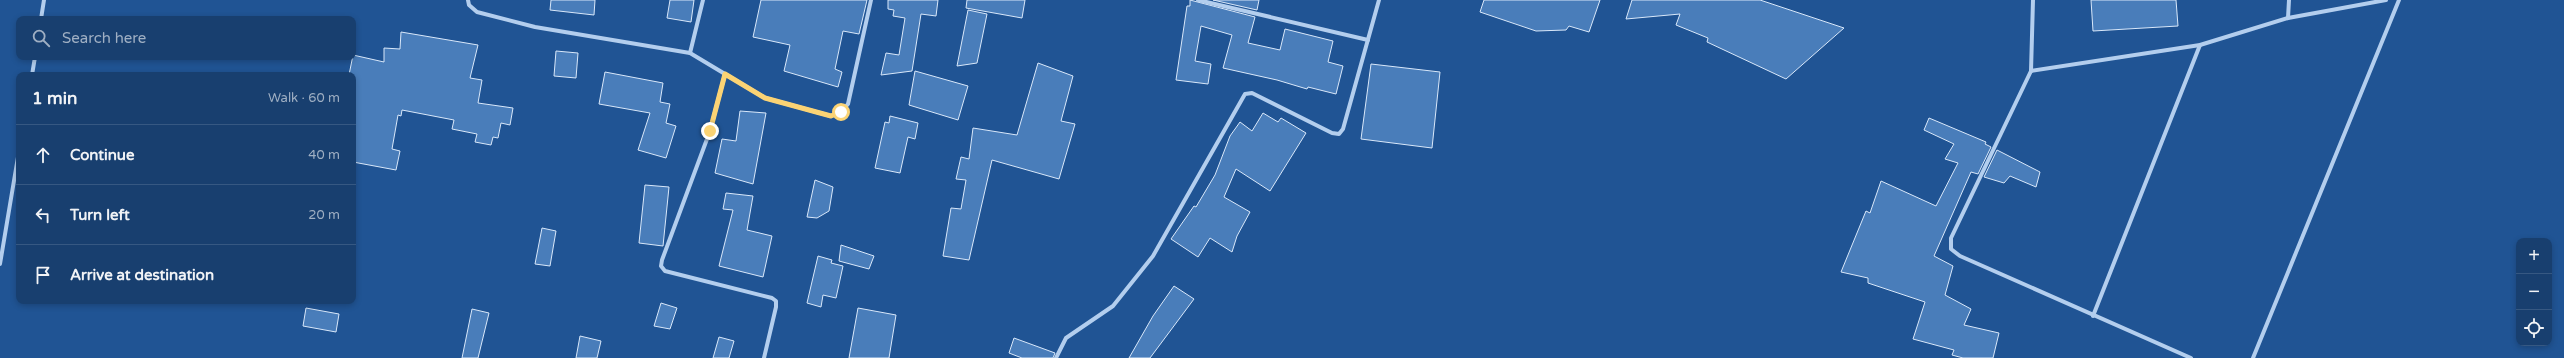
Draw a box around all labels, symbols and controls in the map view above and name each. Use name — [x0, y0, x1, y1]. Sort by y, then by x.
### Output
search box — [16, 16, 356, 60]
icon: search — [30, 27, 52, 49]
text: Search here — [62, 29, 146, 47]
text: 1 min — [32, 88, 77, 109]
text: Walk · 60 m — [268, 90, 340, 106]
route start — [832, 103, 850, 121]
route end — [701, 122, 719, 140]
icon: ahead — [32, 144, 54, 166]
text: Continue — [70, 146, 134, 164]
text: 40 m — [308, 147, 340, 163]
icon: left — [32, 204, 54, 226]
text: Turn left — [70, 206, 130, 224]
text: 20 m — [308, 207, 340, 223]
map controls — [2516, 238, 2552, 346]
button: + — [2516, 238, 2552, 274]
icon: arrive — [32, 264, 54, 286]
text: Arrive at destination — [70, 266, 214, 284]
button: − — [2516, 274, 2552, 310]
button: locate — [2516, 310, 2552, 346]

